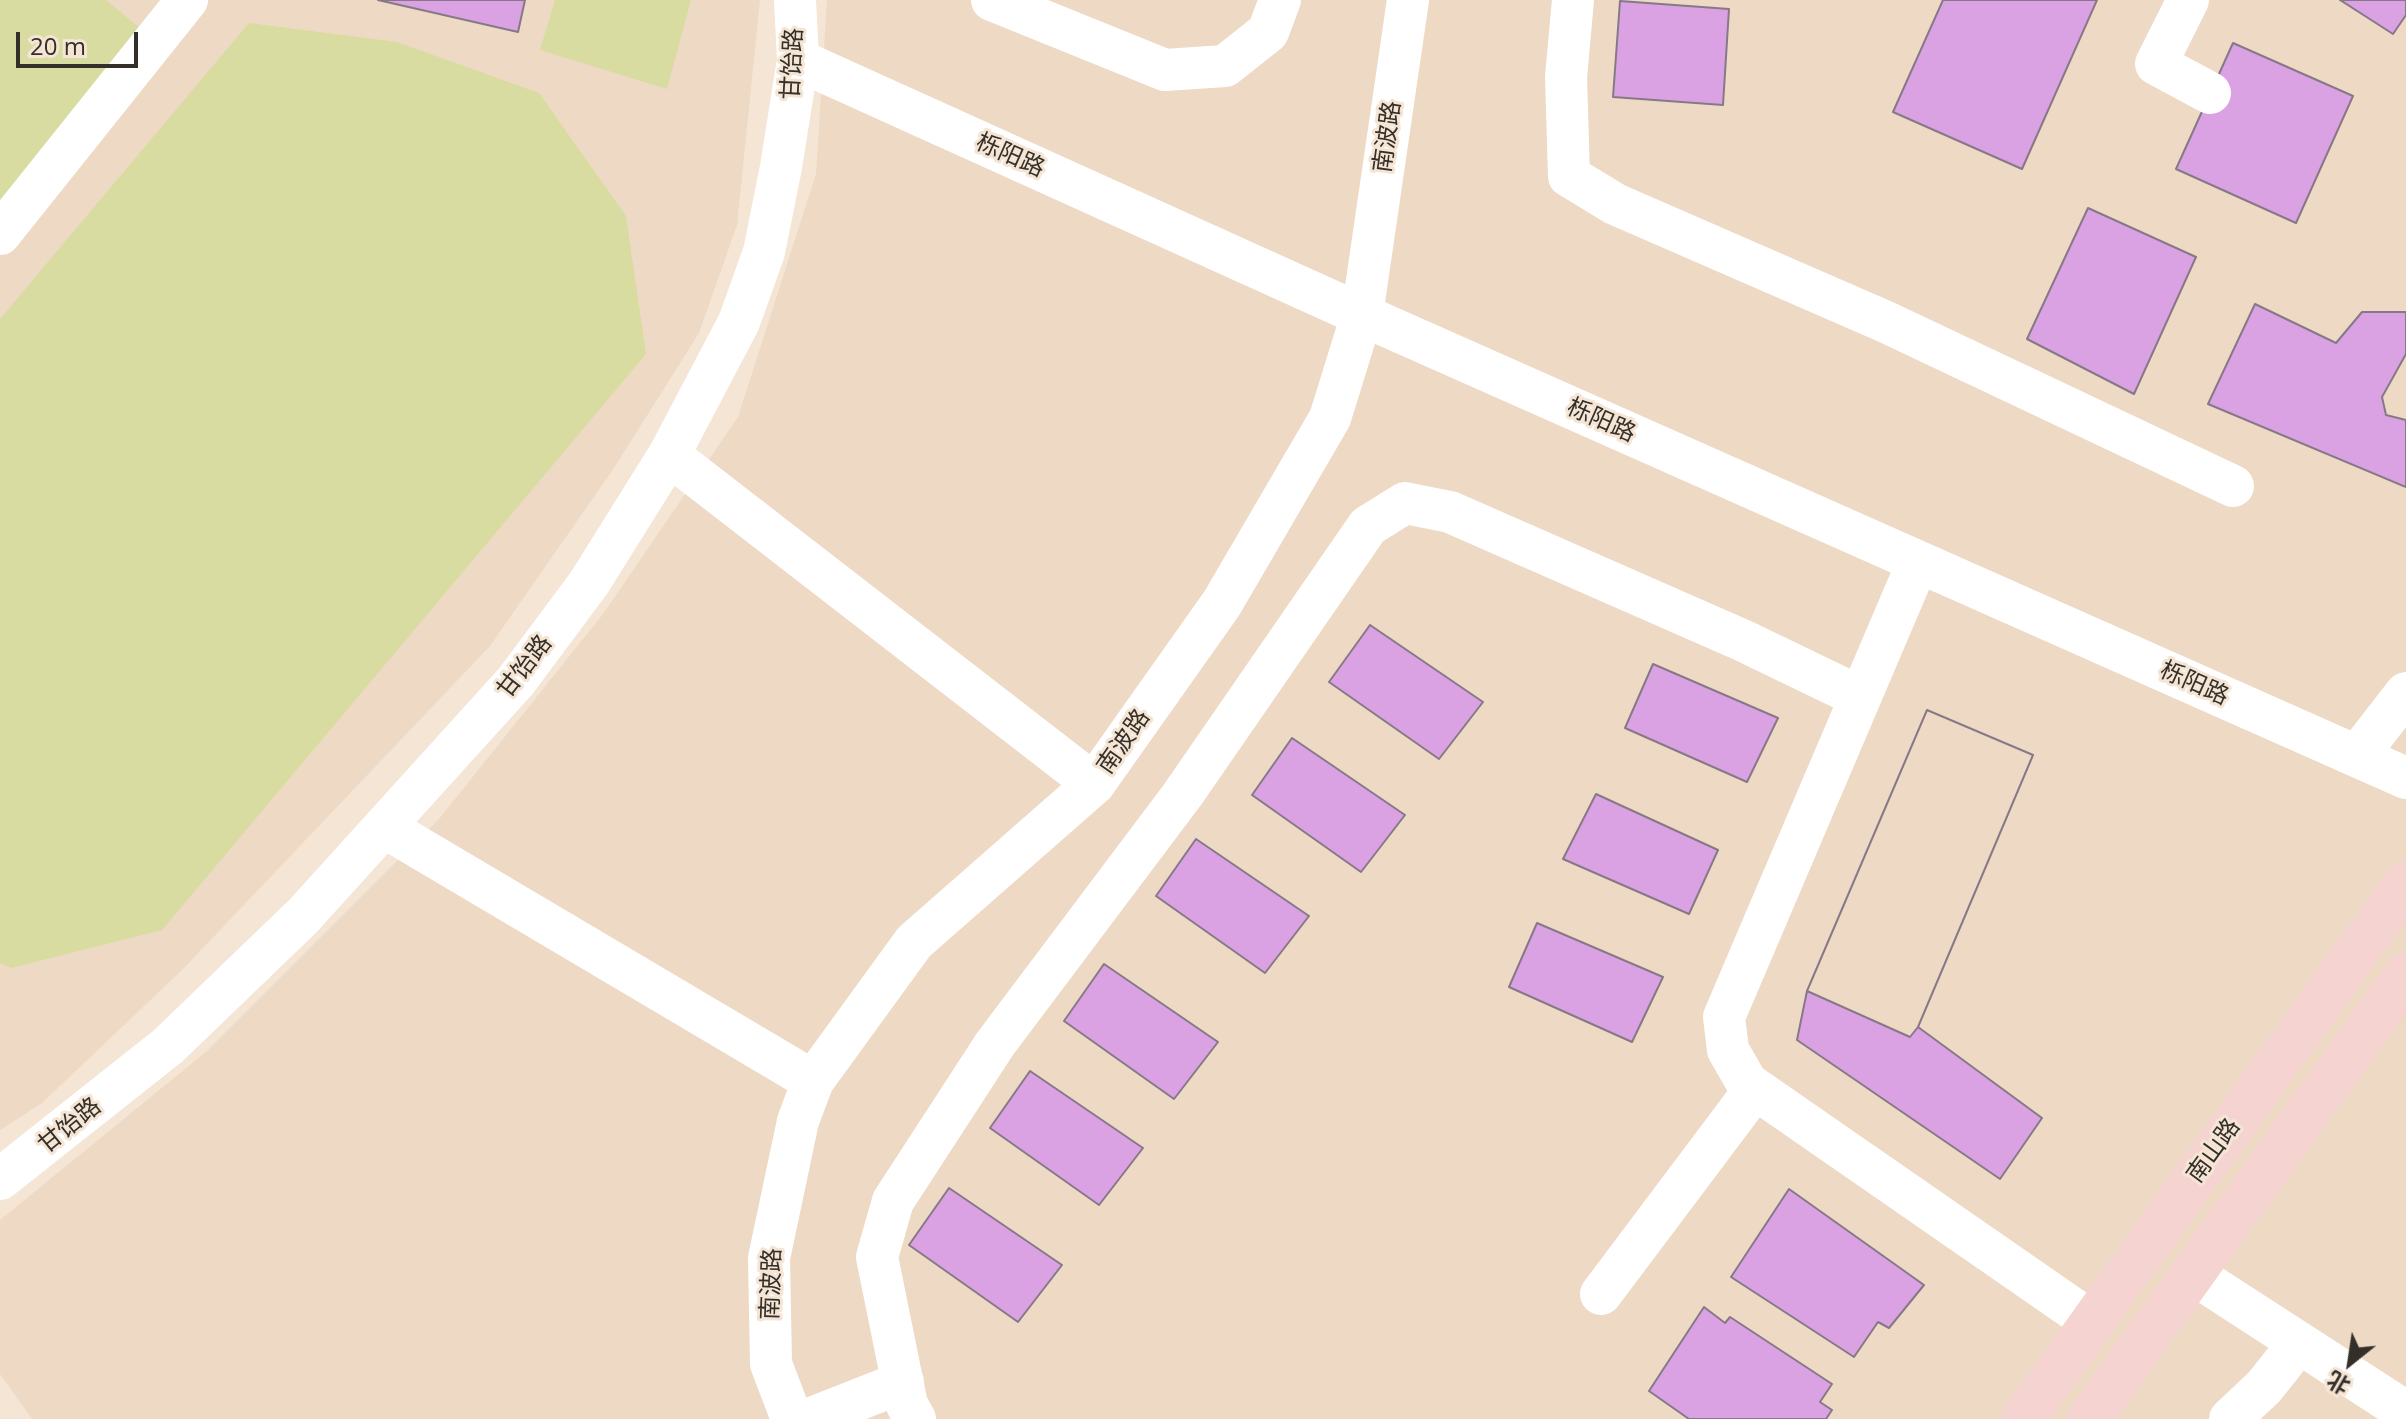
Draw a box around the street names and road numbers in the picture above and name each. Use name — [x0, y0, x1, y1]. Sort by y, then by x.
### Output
street label: 甘饴路 — [777, 27, 809, 101]
street label: 南波路 — [1369, 99, 1407, 175]
street label: 栎阳路 — [971, 128, 1049, 184]
street label: 栎阳路 — [1562, 393, 1640, 449]
street label: 甘饴路 — [491, 630, 559, 704]
street label: 栎阳路 — [2155, 656, 2233, 712]
street label: 南波路 — [1092, 704, 1156, 780]
street label: 甘饴路 — [33, 1092, 107, 1160]
street label: 南山路 — [2181, 1113, 2247, 1189]
street label: 南波路 — [756, 1248, 788, 1320]

